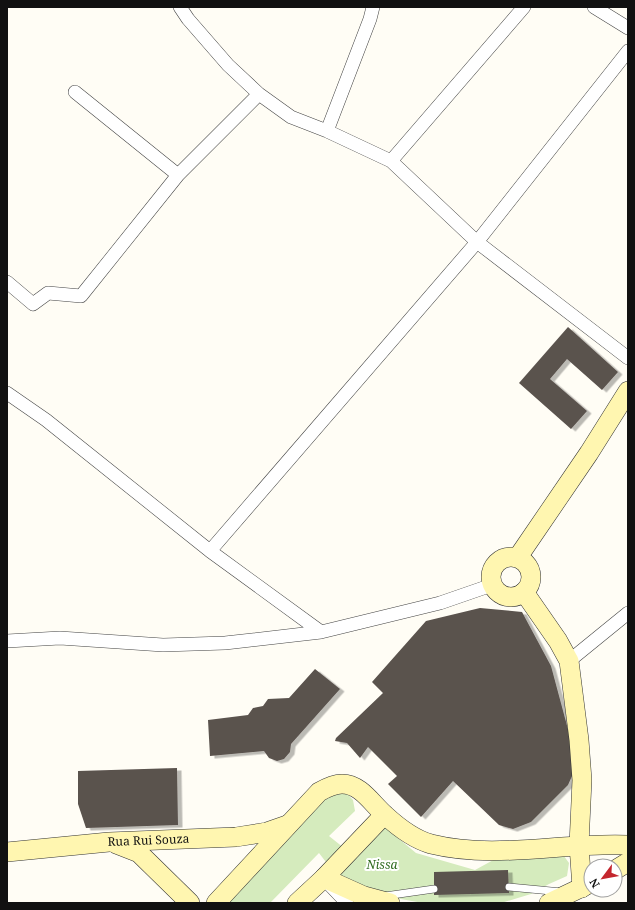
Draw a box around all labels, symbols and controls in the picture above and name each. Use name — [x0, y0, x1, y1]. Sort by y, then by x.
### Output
street label: Rua Rui Souza — [107, 830, 190, 850]
park label: Nissa — [366, 856, 397, 873]
north arrow — [583, 858, 623, 898]
text: N — [585, 876, 603, 891]

